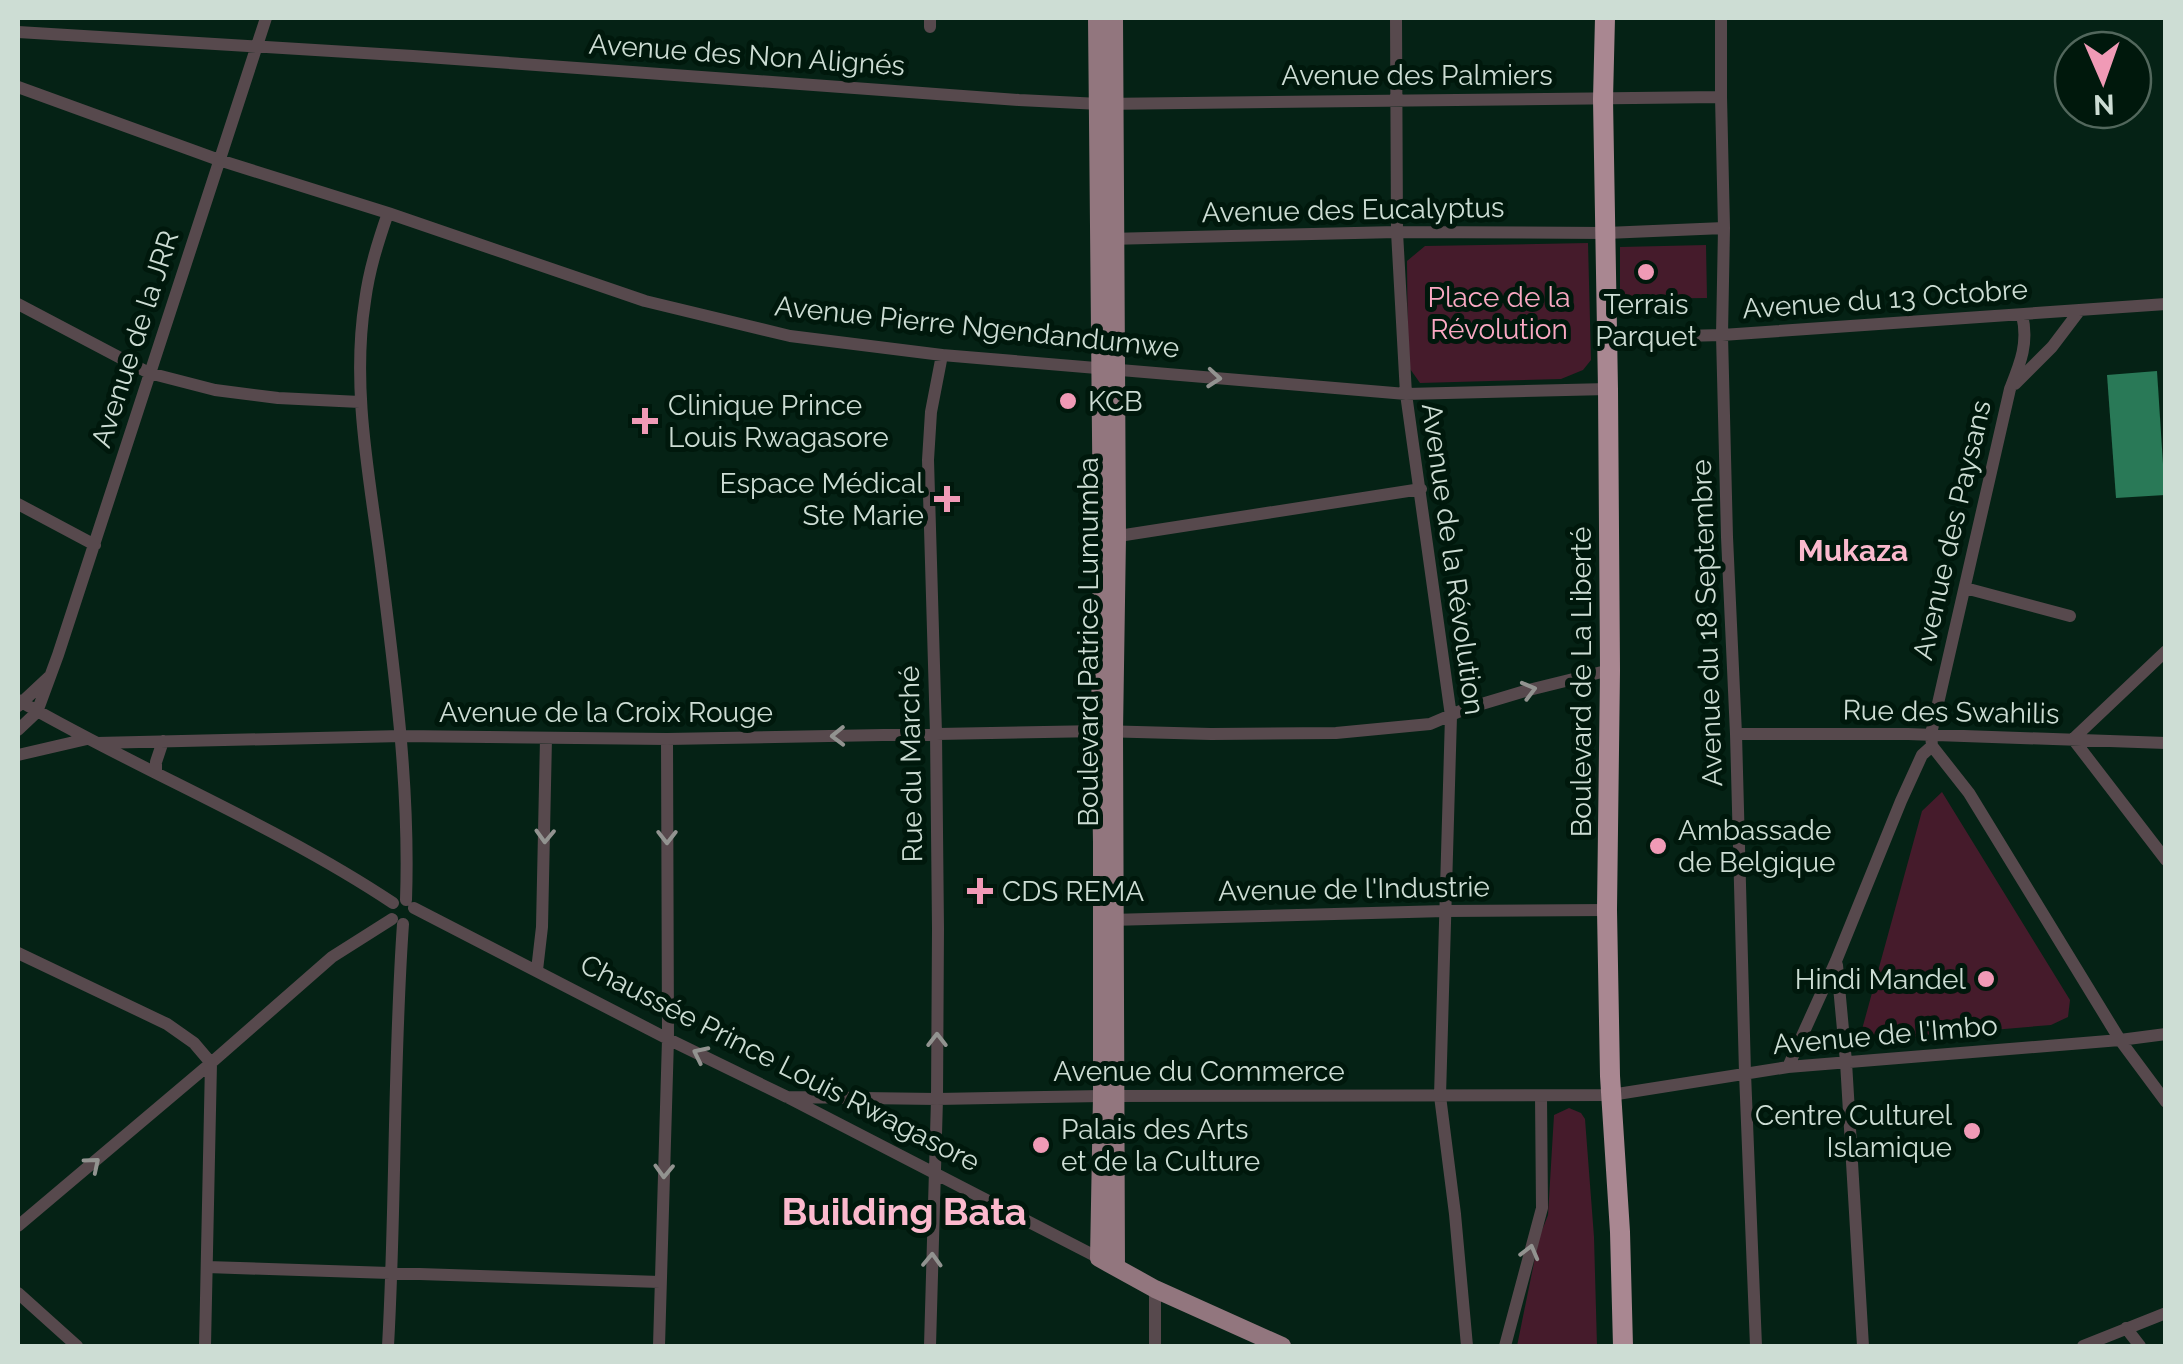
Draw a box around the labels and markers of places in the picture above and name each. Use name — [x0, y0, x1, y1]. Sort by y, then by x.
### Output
marker: Terrais Parquet — [1635, 261, 1657, 283]
place label: Terrais Parquet — [1595, 288, 1697, 353]
place label: KCB — [1088, 385, 1143, 418]
place label: Clinique Prince Louis Rwagasore — [668, 389, 889, 454]
marker: KCB — [1057, 390, 1079, 412]
marker: Clinique Prince Louis Rwagasore — [632, 408, 658, 434]
place label: Espace Médical Ste Marie — [720, 467, 924, 532]
marker: Espace Médical Ste Marie — [934, 486, 960, 512]
place label: Ambassade de Belgique — [1678, 814, 1835, 879]
marker: Ambassade de Belgique — [1647, 835, 1669, 857]
place label: CDS REMA — [1002, 875, 1144, 908]
marker: CDS REMA — [967, 878, 993, 904]
place label: Hindi Mandel — [1795, 963, 1966, 996]
marker: Hindi Mandel — [1975, 968, 1997, 990]
place label: Centre Culturel Islamique — [1755, 1099, 1952, 1164]
place label: Palais des Arts et de la Culture — [1061, 1113, 1260, 1178]
marker: Centre Culturel Islamique — [1961, 1120, 1983, 1142]
marker: Palais des Arts et de la Culture — [1030, 1134, 1052, 1156]

